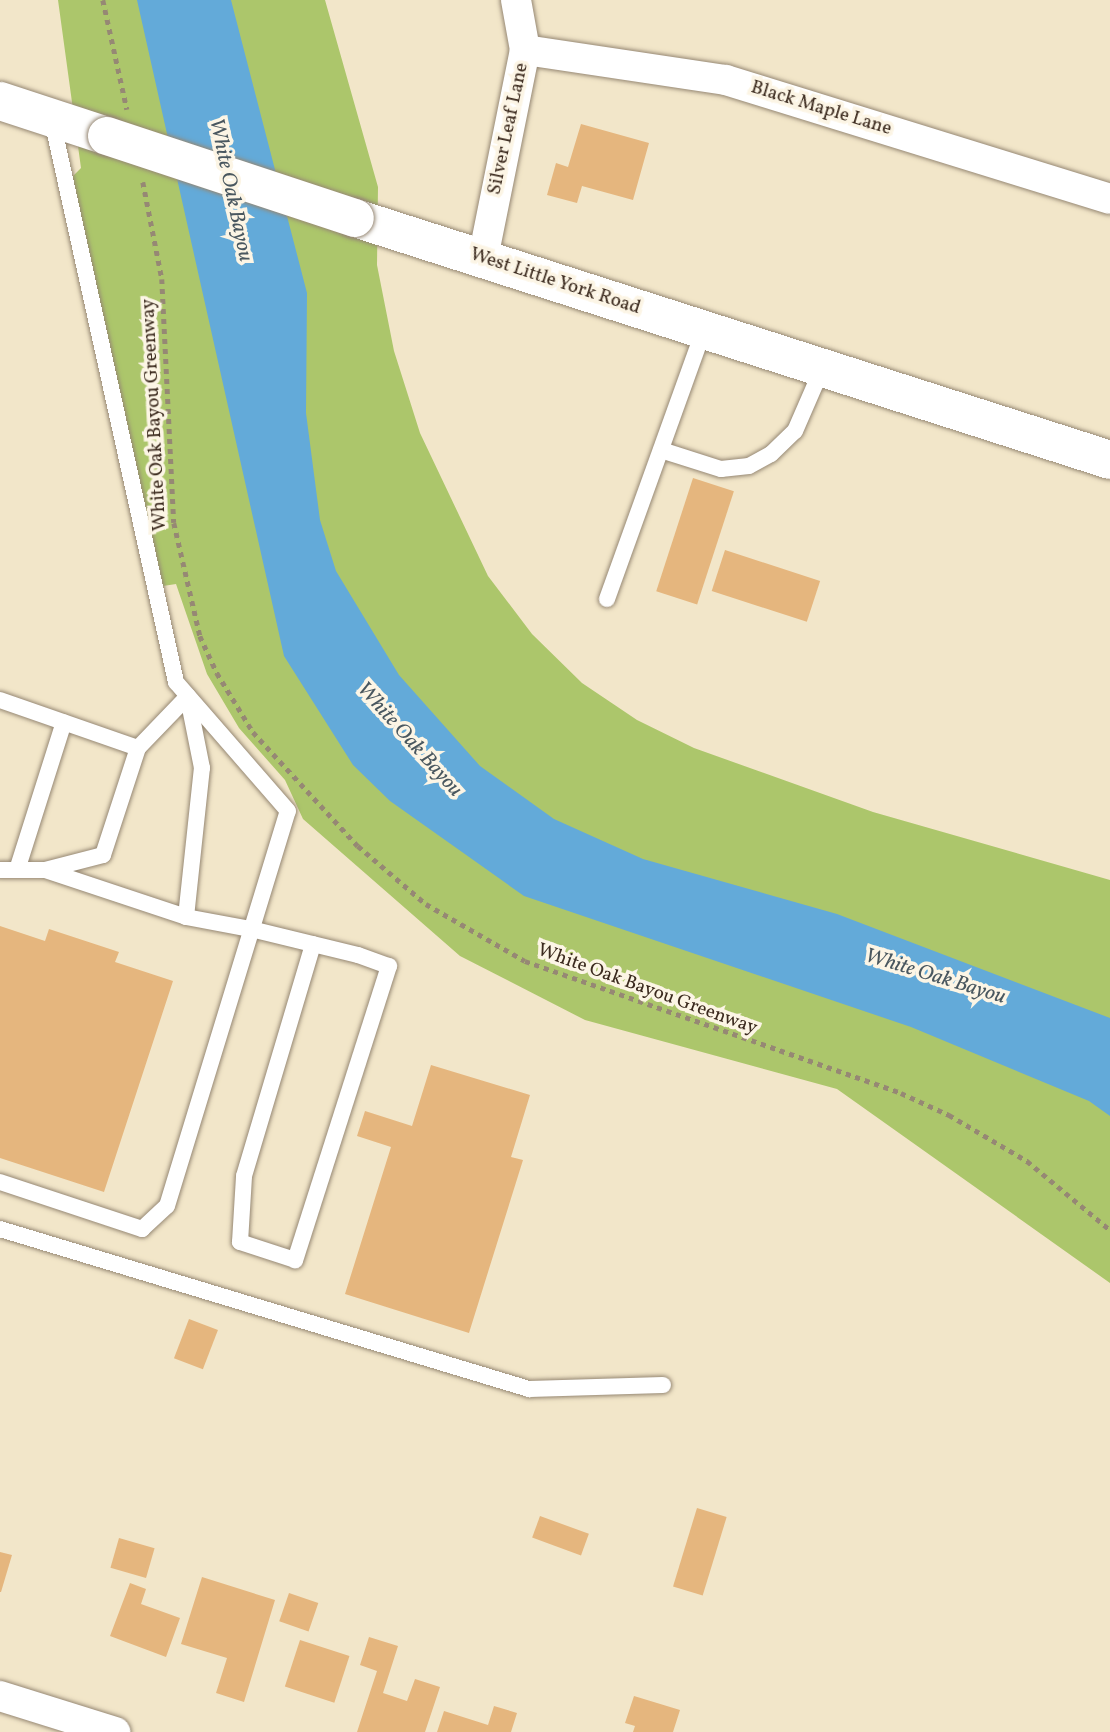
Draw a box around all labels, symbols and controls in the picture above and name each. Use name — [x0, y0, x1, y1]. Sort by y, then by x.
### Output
street label: Silver Leaf Lane — [484, 62, 534, 196]
street label: Black Maple Lane — [748, 77, 894, 141]
water label: White Oak Bayou — [203, 116, 257, 264]
street label: West Little York Road — [467, 244, 643, 320]
street label: White Oak Bayou Greenway — [138, 298, 172, 532]
water label: White Oak Bayou — [351, 677, 467, 803]
street label: White Oak Bayou Greenway — [534, 940, 760, 1040]
water label: White Oak Bayou — [862, 944, 1008, 1010]

